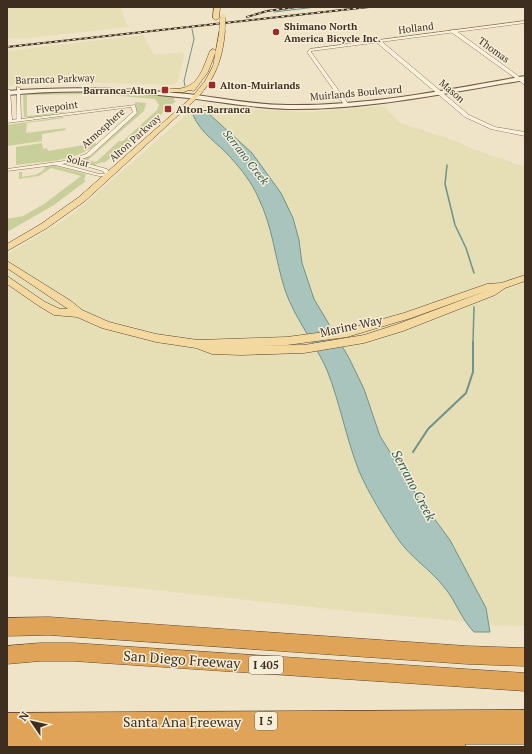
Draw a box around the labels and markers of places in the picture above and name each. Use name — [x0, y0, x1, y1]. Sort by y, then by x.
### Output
place label: Shimano North America Bicycle Inc. — [284, 20, 381, 45]
marker: Shimano North America Bicycle Inc. — [271, 27, 281, 37]
place label: Alton-Muirlands — [220, 79, 301, 92]
marker: Alton-Muirlands — [207, 80, 217, 90]
place label: Barranca-Alton — [83, 84, 158, 97]
marker: Barranca-Alton — [160, 85, 170, 95]
place label: Alton-Barranca — [176, 103, 251, 116]
marker: Alton-Barranca — [163, 104, 173, 114]

